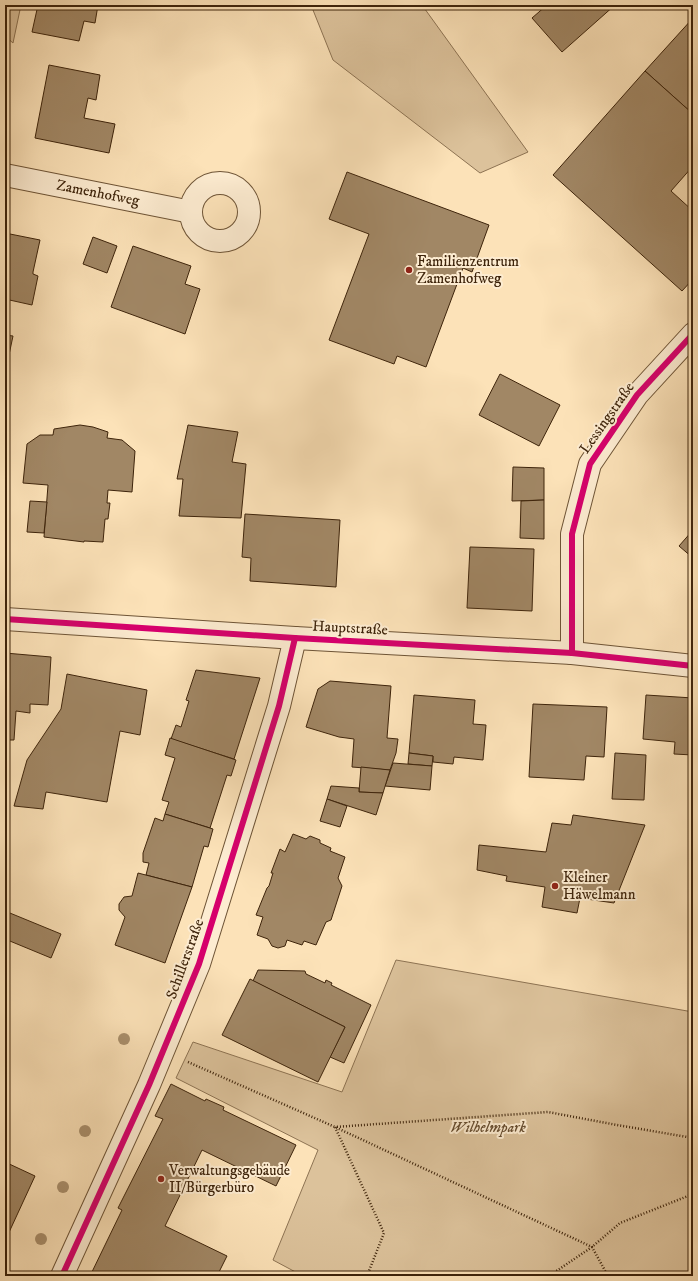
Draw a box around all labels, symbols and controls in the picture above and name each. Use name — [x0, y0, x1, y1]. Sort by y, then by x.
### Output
street label: Zamenhofweg — [55, 176, 142, 211]
place label: Familienzentrum Zamenhofweg — [417, 252, 519, 288]
marker: Familienzentrum Zamenhofweg — [404, 265, 414, 275]
street label: Lessingstraße — [575, 379, 639, 457]
street label: Hauptstraße — [312, 617, 388, 639]
place label: Kleiner Häwelmann — [563, 868, 636, 904]
marker: Kleiner Häwelmann — [550, 881, 560, 891]
street label: Schillerstraße — [162, 916, 208, 1002]
park label: Wilhelmpark — [450, 1118, 526, 1137]
place label: Verwaltungsgebäude II/Bürgerbüro — [168, 1161, 290, 1197]
marker: Verwaltungsgebäude II/Bürgerbüro — [156, 1174, 166, 1184]

